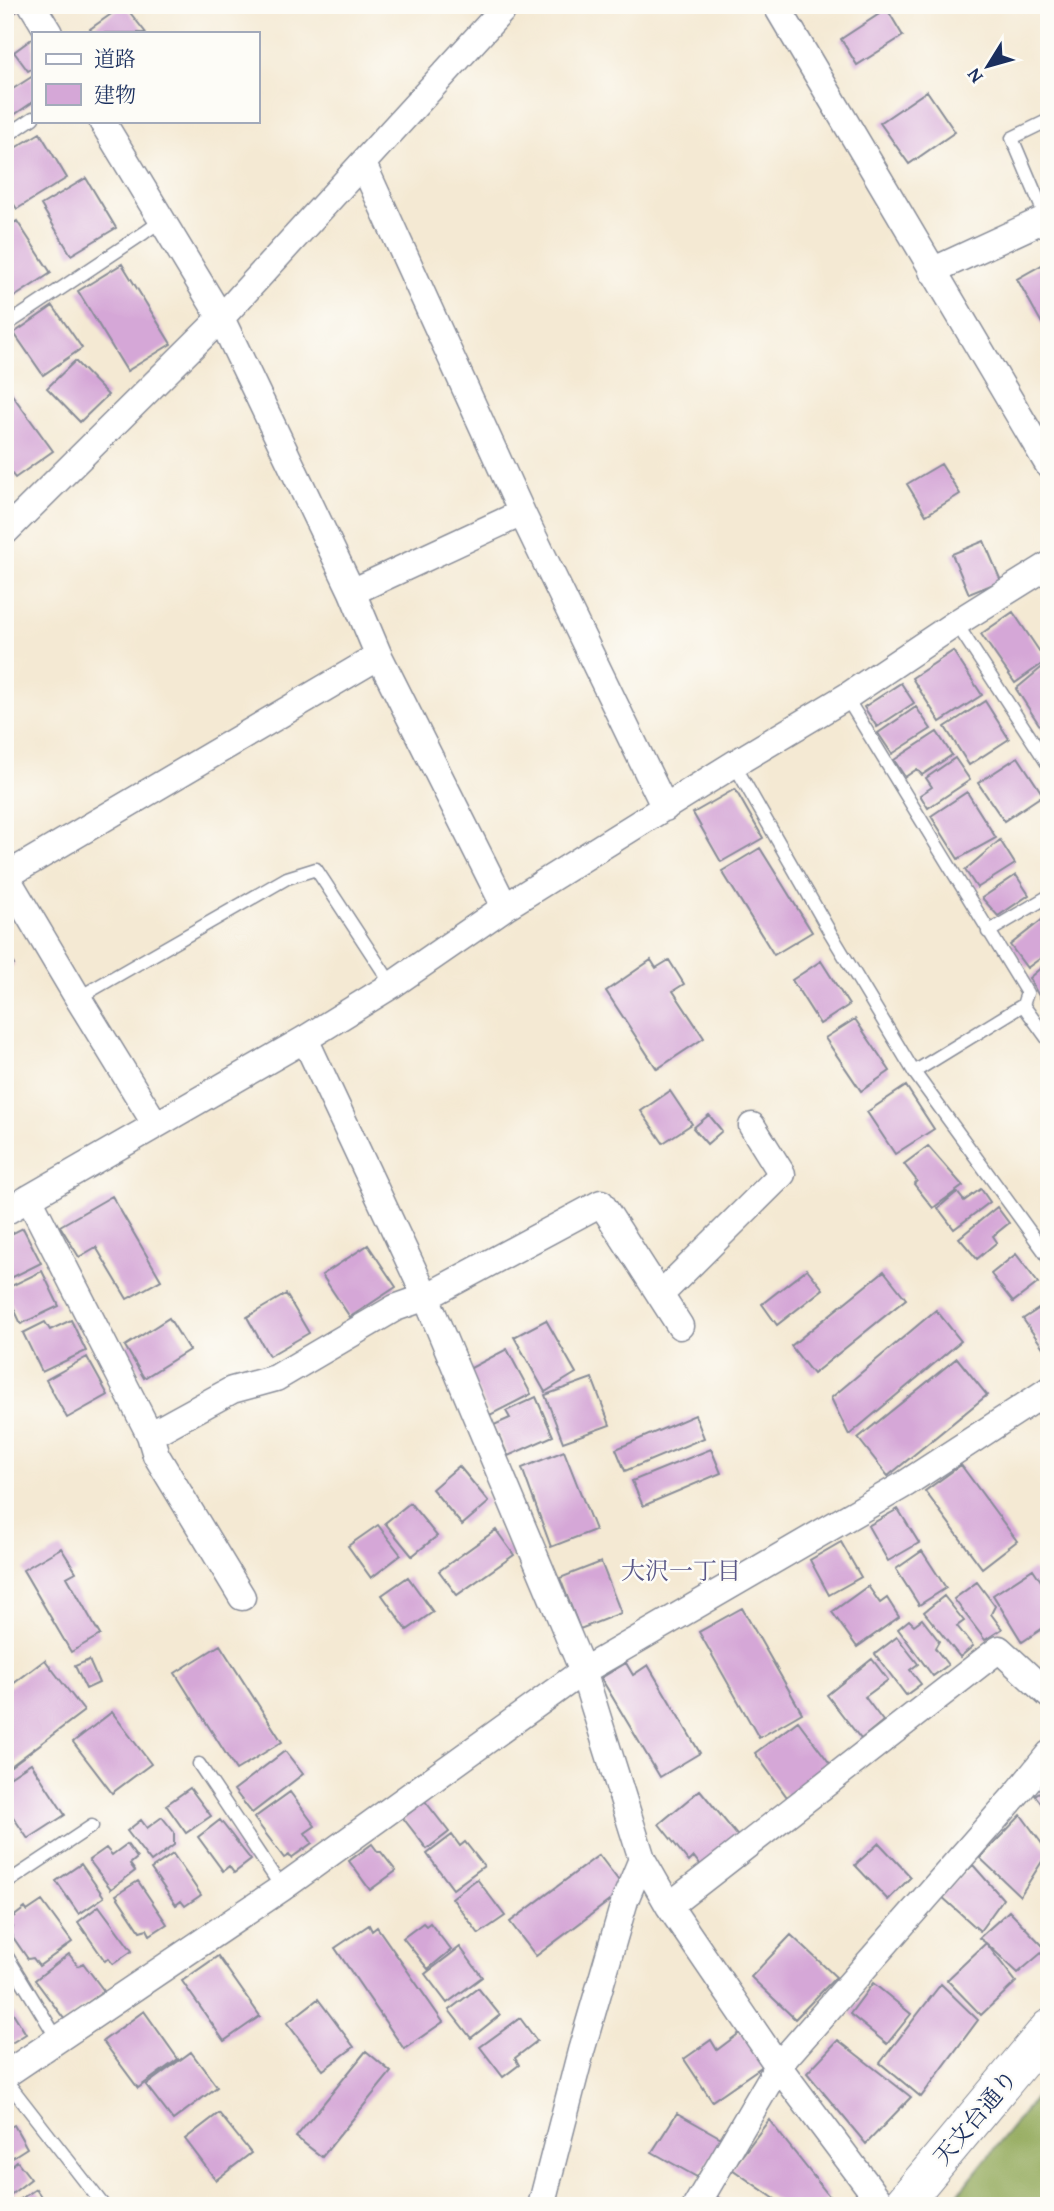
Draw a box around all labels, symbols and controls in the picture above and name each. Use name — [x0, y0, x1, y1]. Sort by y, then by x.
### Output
legend — [32, 32, 259, 122]
north arrow — [953, 32, 1023, 102]
text: 道路 — [94, 43, 136, 74]
text: N — [959, 62, 989, 90]
text: 建物 — [94, 79, 136, 110]
district label: 大沢一丁目 — [621, 1553, 741, 1588]
street label: 天文台通り — [925, 2062, 1025, 2172]

